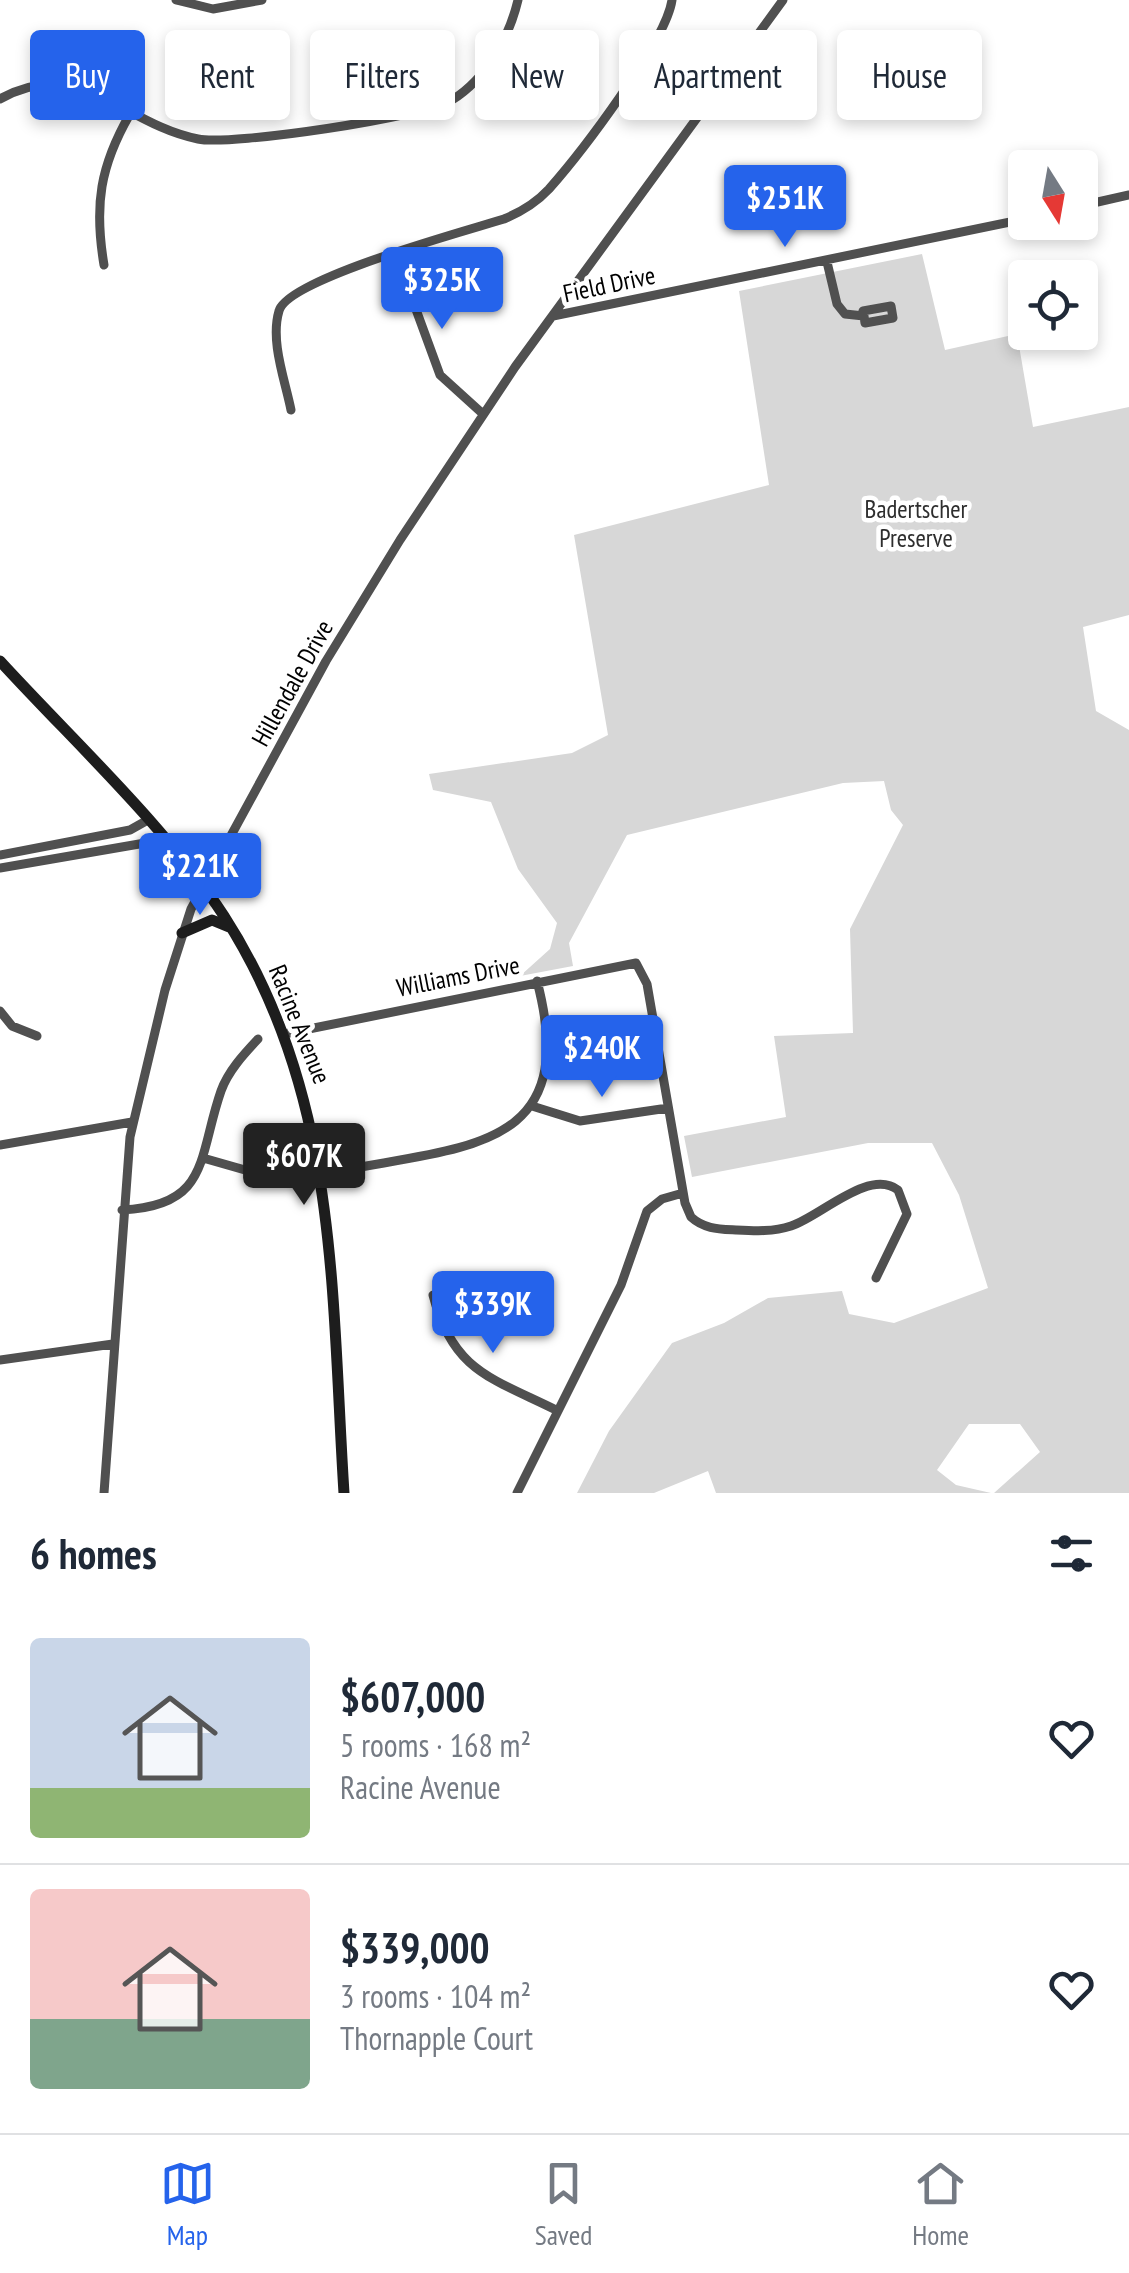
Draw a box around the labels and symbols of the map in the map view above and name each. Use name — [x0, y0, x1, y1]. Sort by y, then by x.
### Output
north arrow — [1008, 150, 1098, 240]
pin: $251K — [715, 165, 855, 250]
pin: $325K — [372, 247, 512, 332]
street label: Field Drive — [560, 259, 658, 309]
park label: Badertscher Preserve — [865, 493, 968, 554]
street label: Hillendale Drive — [244, 614, 340, 752]
pin: $221K — [130, 833, 270, 918]
street label: Williams Drive — [394, 948, 522, 1004]
street label: Racine Avenue — [262, 960, 338, 1088]
pin: $240K — [532, 1015, 672, 1100]
pin: $607K — [234, 1123, 374, 1208]
pin: $339K — [423, 1271, 563, 1356]

